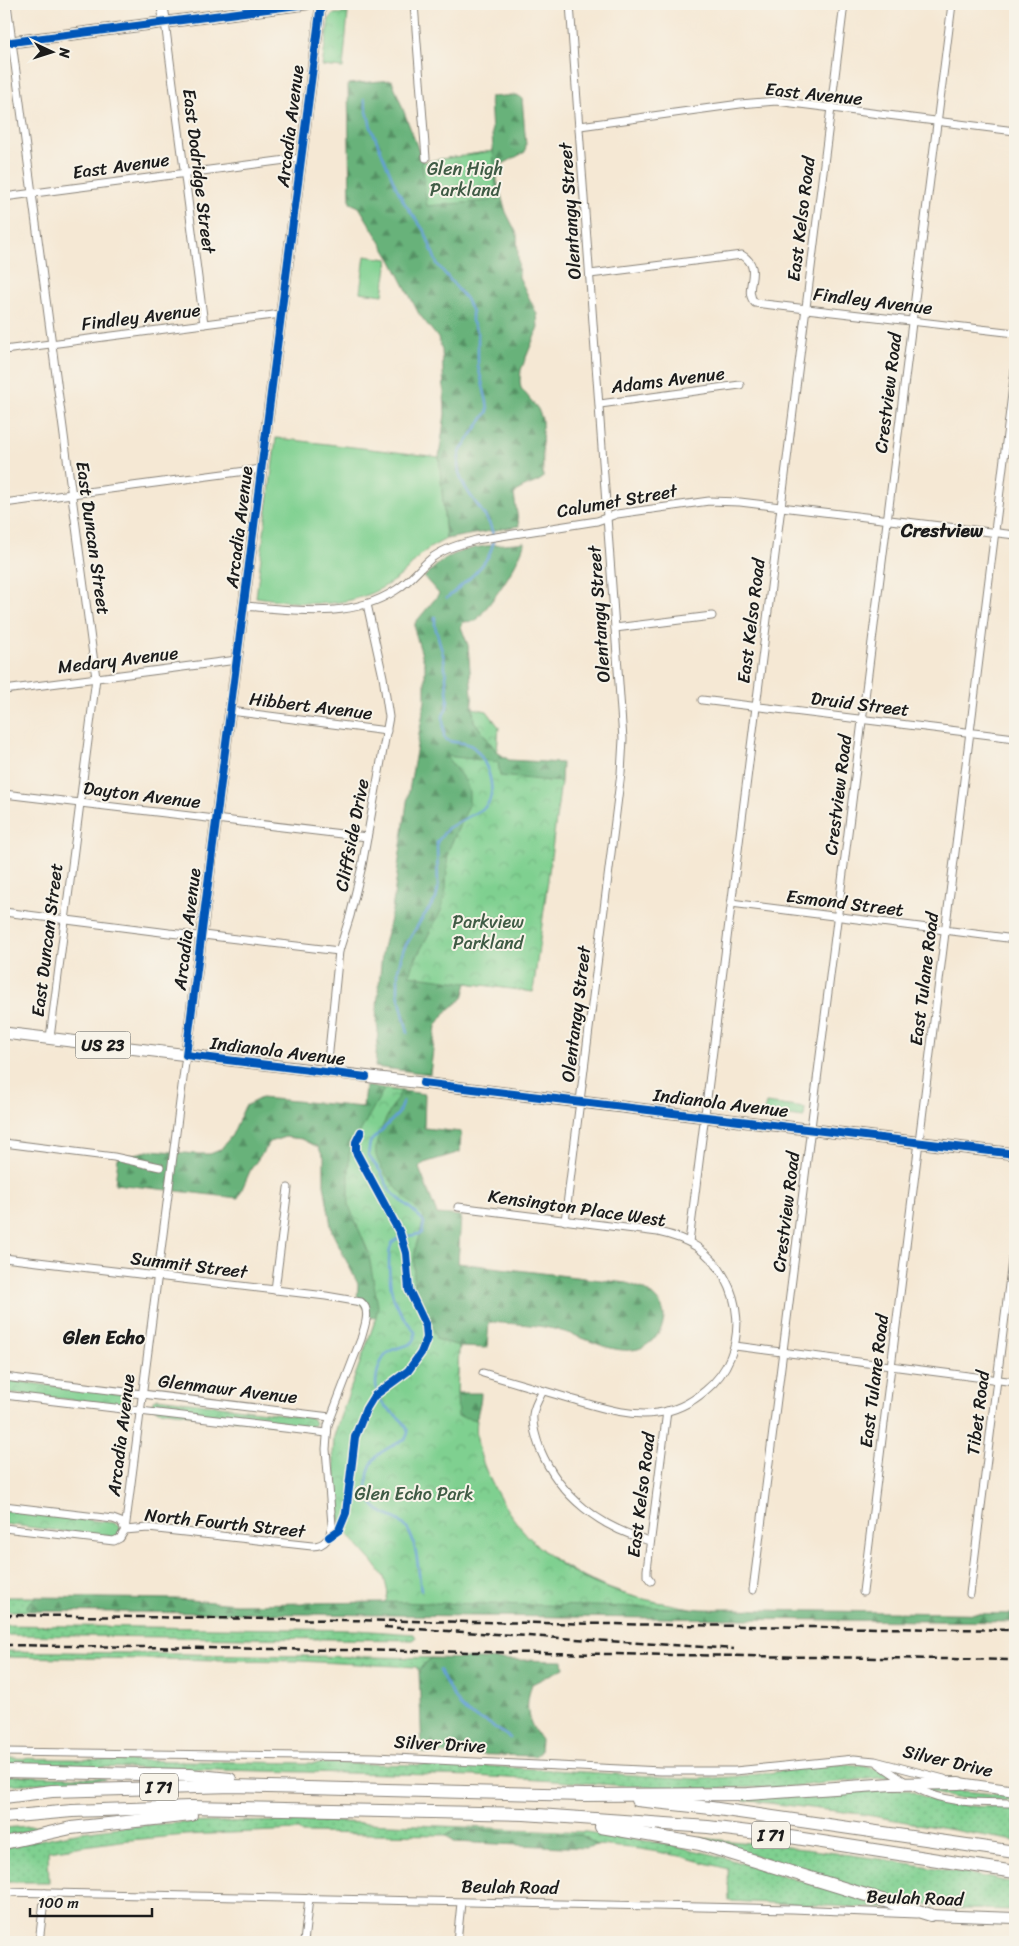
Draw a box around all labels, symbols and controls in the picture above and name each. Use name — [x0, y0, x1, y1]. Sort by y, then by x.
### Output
north arrow — [28, 28, 78, 78]
text: N — [52, 46, 77, 59]
street label: Arcadia Avenue — [267, 63, 313, 190]
street label: East Avenue — [764, 73, 864, 115]
street label: East Dodridge Street — [173, 87, 225, 256]
street label: Olentangy Street — [549, 141, 591, 280]
street label: East Avenue — [70, 143, 172, 189]
park label: Glen High Parkland — [427, 153, 503, 206]
street label: East Kelso Road — [777, 153, 825, 283]
street label: Findley Avenue — [812, 278, 934, 324]
street label: Findley Avenue — [80, 294, 202, 340]
street label: Crestview Road — [865, 329, 911, 455]
street label: Adams Avenue — [608, 357, 727, 403]
street label: East Duncan Street — [66, 459, 120, 617]
street label: Arcadia Avenue — [216, 464, 262, 591]
street label: Calumet Street — [554, 475, 680, 527]
district label: Crestview — [900, 514, 984, 547]
street label: Olentangy Street — [578, 544, 620, 683]
street label: East Kelso Road — [727, 555, 775, 685]
street label: Medary Avenue — [56, 637, 180, 683]
street label: Druid Street — [809, 682, 911, 726]
street label: Hibbert Avenue — [248, 683, 374, 729]
street label: Crestview Road — [815, 731, 861, 857]
street label: Dayton Avenue — [81, 772, 203, 818]
street label: Cliffside Drive — [325, 776, 379, 894]
street label: East Duncan Street — [22, 861, 72, 1019]
street label: Arcadia Avenue — [164, 866, 210, 993]
street label: Esmond Street — [784, 880, 906, 926]
park label: Parkview Parkland — [452, 906, 525, 959]
street label: East Tulane Road — [900, 909, 948, 1048]
street label: Olentangy Street — [552, 943, 600, 1084]
street label: Indianola Avenue — [208, 1027, 347, 1075]
road number: US 23 — [76, 1032, 130, 1058]
street label: Indianola Avenue — [651, 1079, 790, 1127]
street label: Crestview Road — [763, 1148, 809, 1274]
street label: Kensington Place West — [486, 1180, 668, 1236]
street label: Summit Street — [129, 1242, 250, 1288]
street label: East Tulane Road — [850, 1311, 898, 1450]
district label: Glen Echo — [62, 1321, 145, 1354]
street label: Glenmawr Avenue — [157, 1365, 299, 1413]
street label: Tibet Road — [957, 1367, 999, 1457]
street label: Arcadia Avenue — [98, 1372, 144, 1499]
street label: East Kelso Road — [617, 1429, 665, 1559]
park label: Glen Echo Park — [354, 1478, 474, 1510]
street label: North Fourth Street — [143, 1499, 308, 1547]
street label: Silver Drive — [393, 1726, 487, 1762]
street label: Silver Drive — [900, 1735, 996, 1787]
road number: I 71 — [140, 1774, 178, 1800]
road number: I 71 — [752, 1822, 790, 1848]
street label: Beulah Road — [461, 1870, 560, 1904]
street label: Beulah Road — [866, 1880, 966, 1916]
scale bar — [30, 1886, 152, 1918]
text: 100 m — [38, 1890, 79, 1916]

